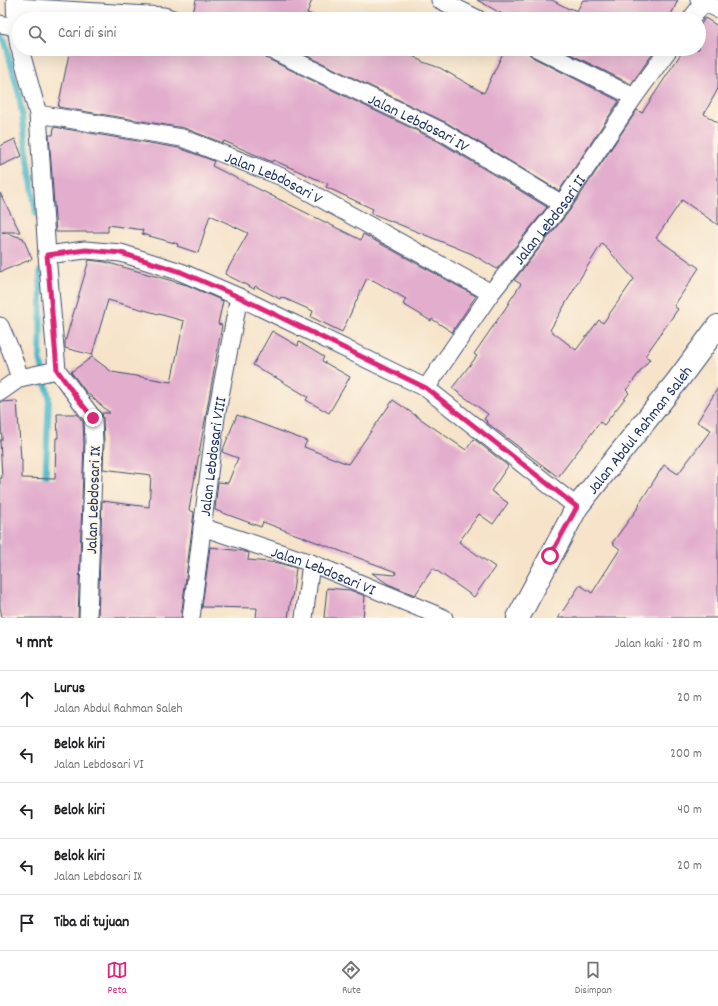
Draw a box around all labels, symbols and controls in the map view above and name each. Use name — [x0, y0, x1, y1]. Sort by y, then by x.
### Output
search box — [12, 12, 706, 56]
icon: search — [26, 23, 48, 45]
text: Cari di sini — [58, 23, 116, 45]
street label: Jalan Lebdosari IV — [364, 89, 473, 159]
street label: Jalan Lebdosari V — [221, 147, 326, 211]
street label: Jalan Lebdosari II — [509, 171, 593, 270]
street label: Jalan Abdul Rahman Saleh — [582, 362, 699, 500]
street label: Jalan Lebdosari VIII — [195, 395, 234, 518]
route end — [84, 409, 102, 427]
street label: Jalan Lebdosari IX — [81, 445, 108, 555]
street label: Jalan Lebdosari VI — [268, 542, 379, 602]
route start — [541, 547, 559, 565]
text: 4 mnt — [16, 632, 53, 656]
text: Jalan kaki · 280 m — [615, 635, 702, 654]
text: Lurus — [54, 678, 85, 700]
icon: ahead — [16, 688, 38, 710]
text: 20 m — [677, 689, 702, 708]
text: Jalan Abdul Rahman Saleh — [54, 700, 183, 719]
text: Belok kiri — [54, 734, 105, 756]
icon: left — [16, 744, 38, 766]
text: 200 m — [670, 745, 702, 764]
text: Jalan Lebdosari VI — [54, 756, 144, 775]
icon: left — [16, 800, 38, 822]
text: Belok kiri — [54, 800, 105, 822]
text: 40 m — [678, 801, 702, 820]
text: Belok kiri — [54, 846, 105, 868]
icon: left — [16, 856, 38, 878]
text: 20 m — [677, 857, 702, 876]
text: Jalan Lebdosari IX — [54, 868, 142, 887]
icon: arrive — [16, 912, 38, 934]
text: Tiba di tujuan — [54, 912, 129, 934]
tab: Peta — [106, 959, 128, 999]
tab: Rute — [340, 959, 362, 999]
tab: Disimpan — [575, 959, 612, 999]

